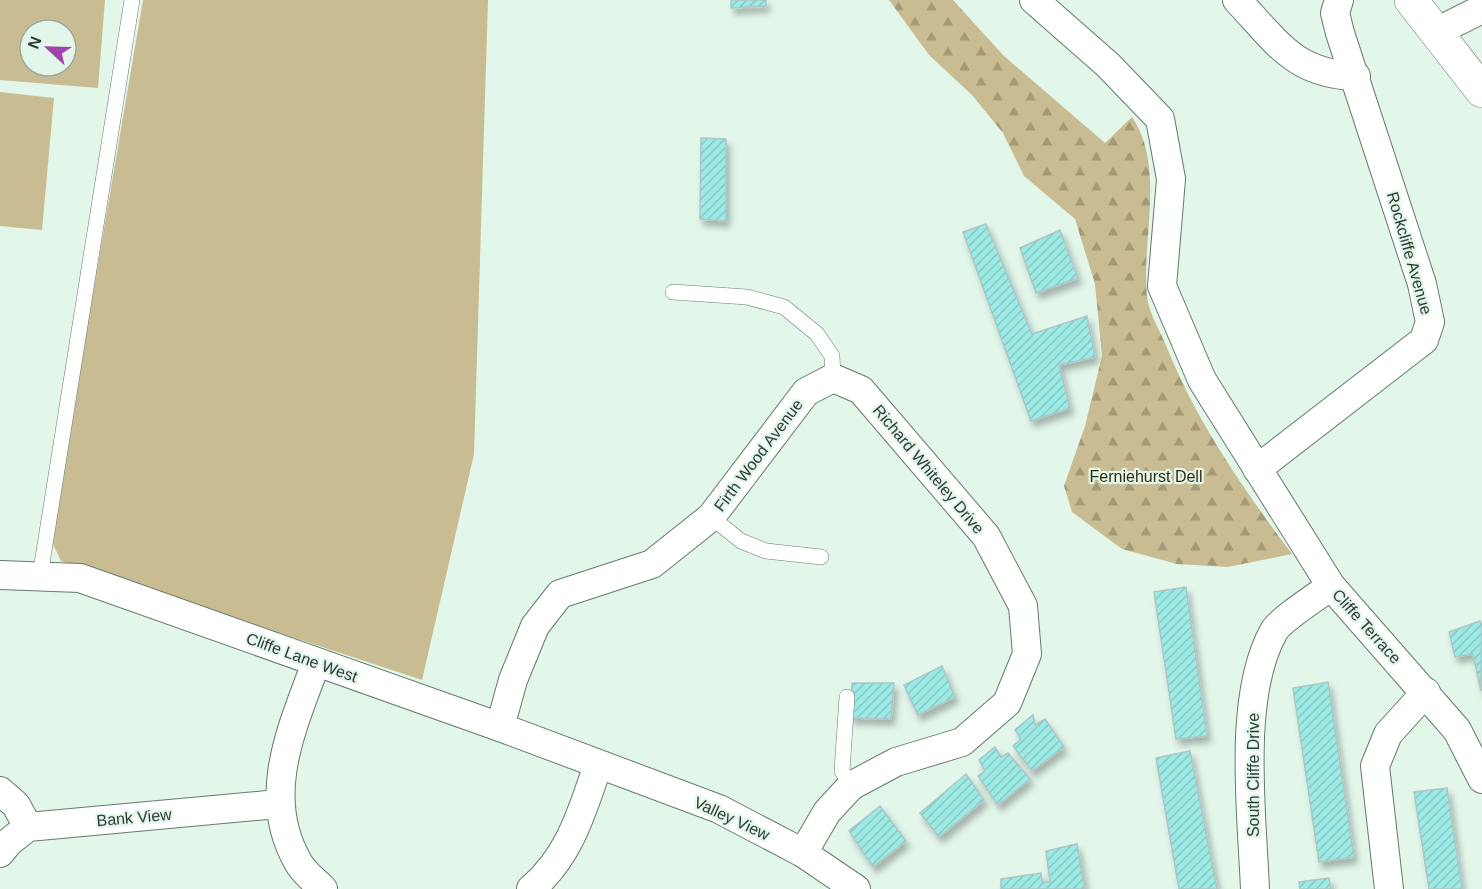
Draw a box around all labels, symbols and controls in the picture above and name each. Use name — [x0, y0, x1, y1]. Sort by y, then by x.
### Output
north arrow — [18, 18, 78, 78]
text: N — [25, 34, 45, 51]
street label: Rockcliffe Avenue — [1384, 190, 1435, 316]
street label: Firth Wood Avenue — [711, 396, 806, 515]
street label: Richard Whiteley Drive — [870, 402, 987, 537]
park label: Ferniehurst Dell — [1090, 468, 1202, 485]
street label: Cliffe Terrace — [1329, 586, 1404, 667]
street label: Cliffe Lane West — [244, 630, 360, 686]
street label: South Cliffe Drive — [1245, 713, 1262, 837]
street label: Valley View — [691, 794, 773, 844]
street label: Bank View — [96, 806, 173, 829]

